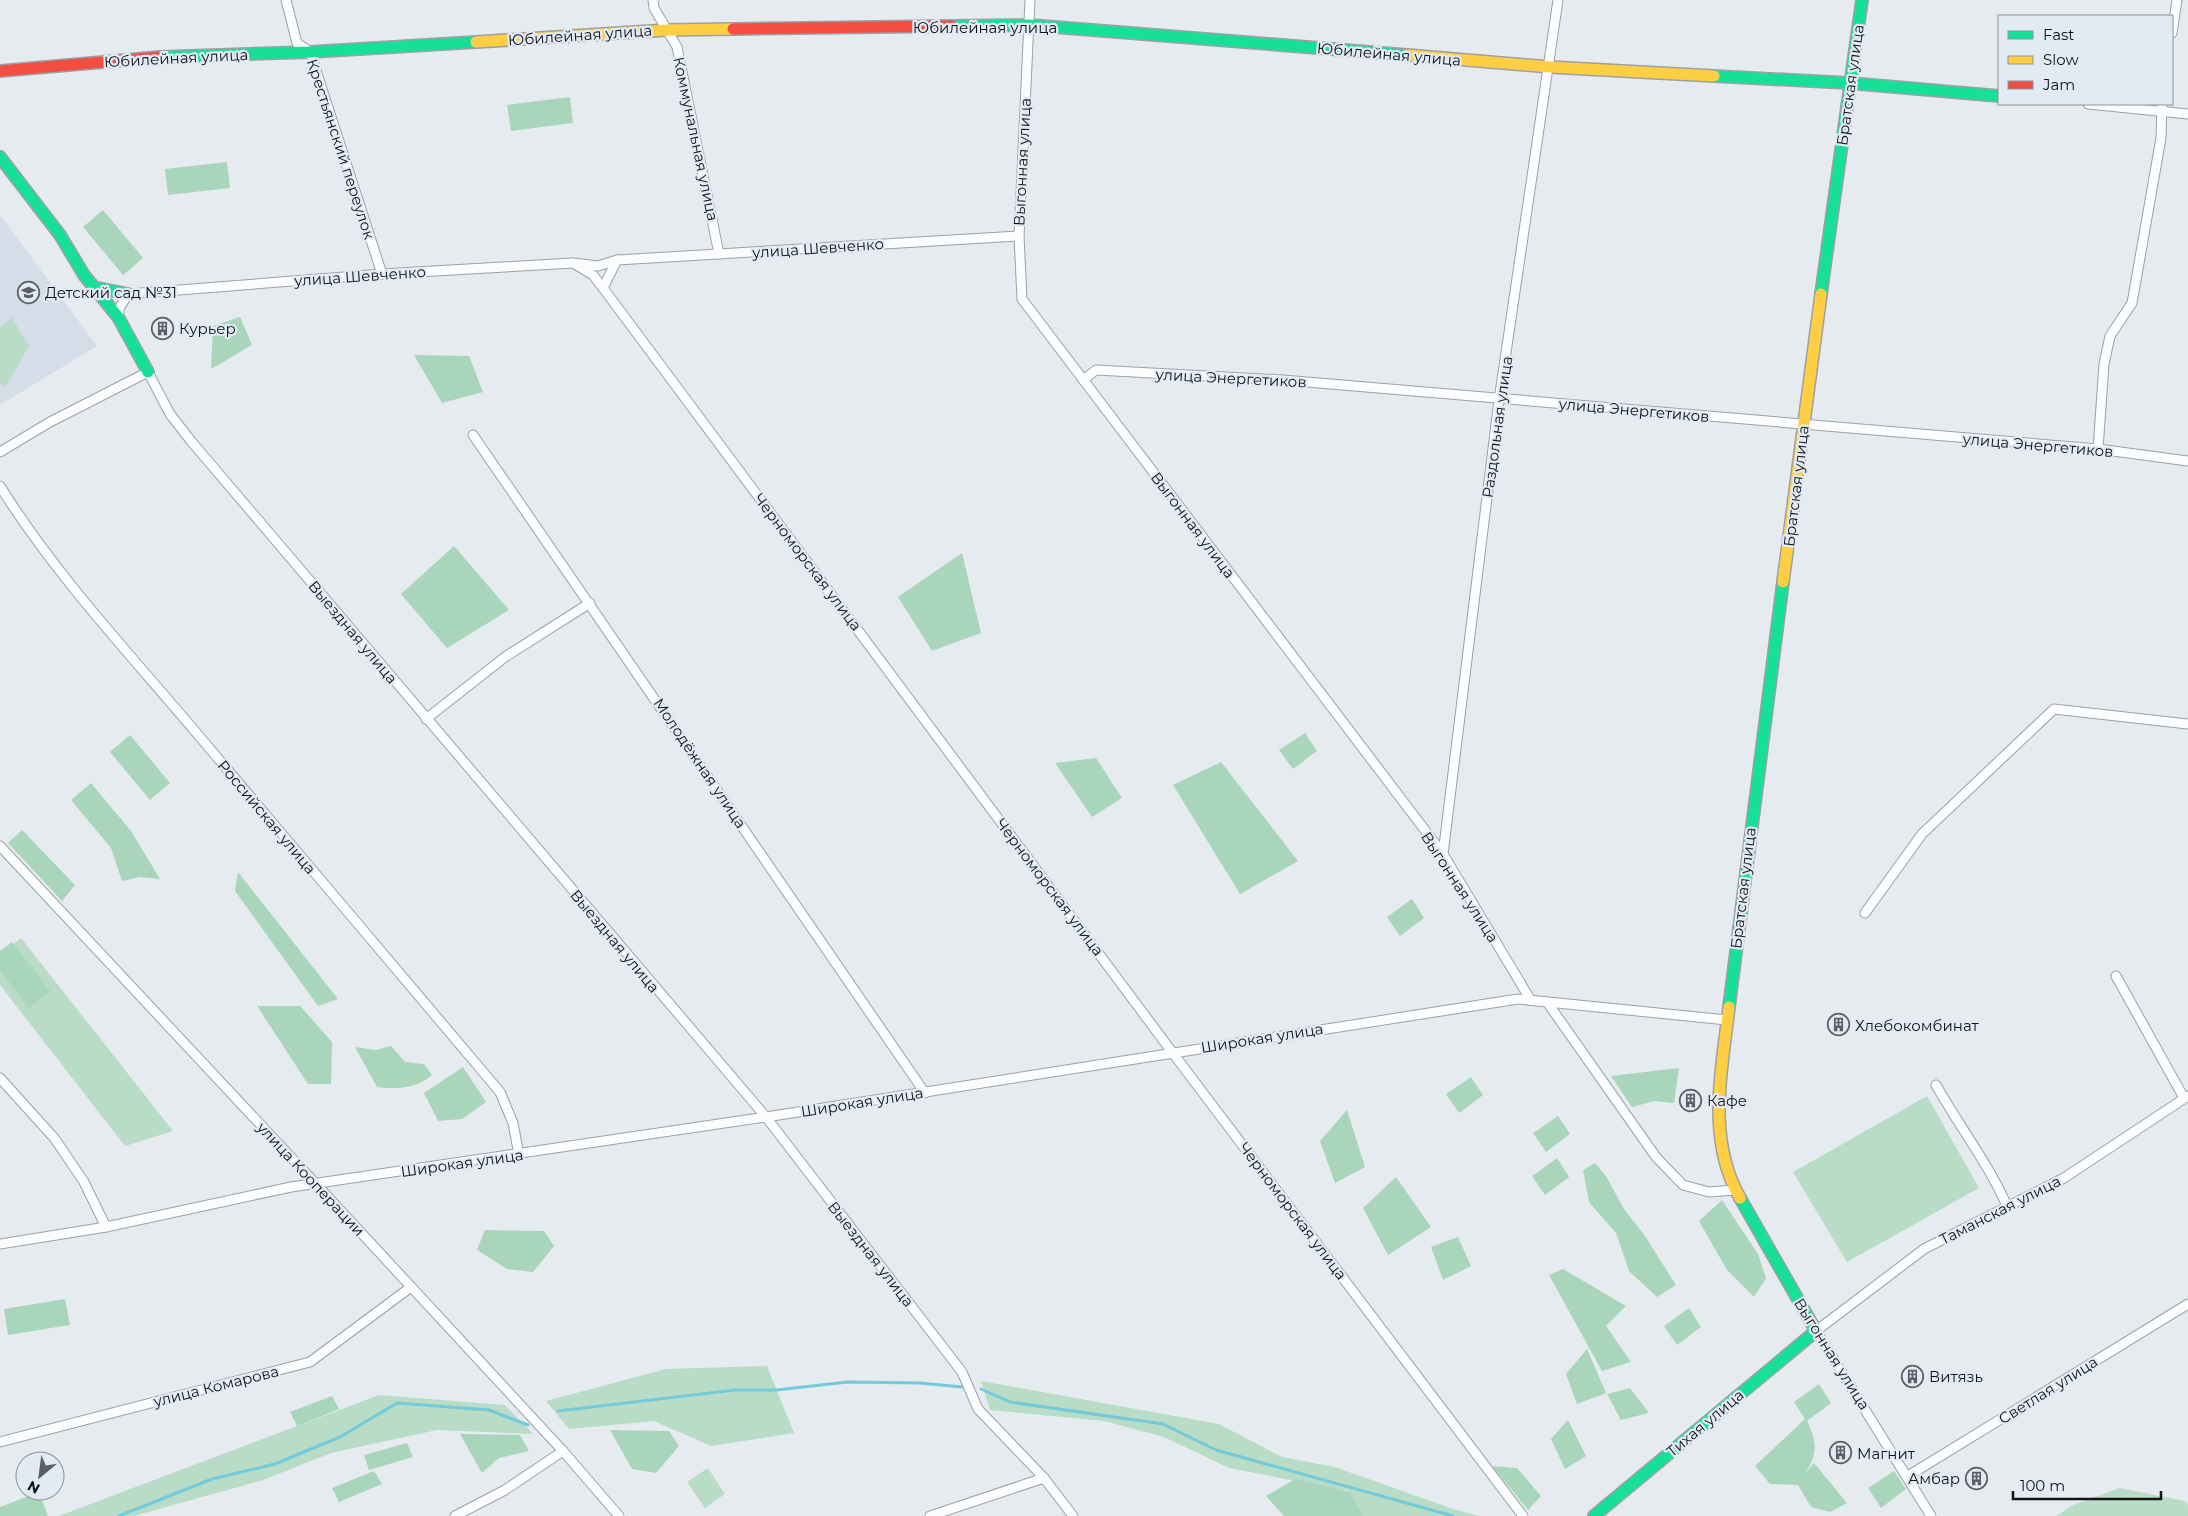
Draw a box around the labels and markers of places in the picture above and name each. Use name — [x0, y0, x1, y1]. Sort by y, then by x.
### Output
school or university icon: Детский сад №31 — [17, 280, 41, 304]
place label: Детский сад №31 — [45, 283, 177, 302]
building icon: Курьер — [151, 316, 175, 340]
place label: Курьер — [179, 319, 236, 338]
building icon: Хлебокомбинат — [1827, 1013, 1851, 1037]
place label: Хлебокомбинат — [1855, 1016, 1980, 1035]
building icon: Кафе — [1679, 1088, 1703, 1112]
place label: Кафе — [1707, 1091, 1747, 1110]
building icon: Витязь — [1901, 1364, 1925, 1388]
place label: Витязь — [1929, 1367, 1983, 1386]
building icon: Магнит — [1829, 1441, 1853, 1465]
place label: Магнит — [1857, 1444, 1916, 1463]
building icon: Амбар — [1964, 1466, 1988, 1490]
place label: Амбар — [1908, 1469, 1960, 1488]

